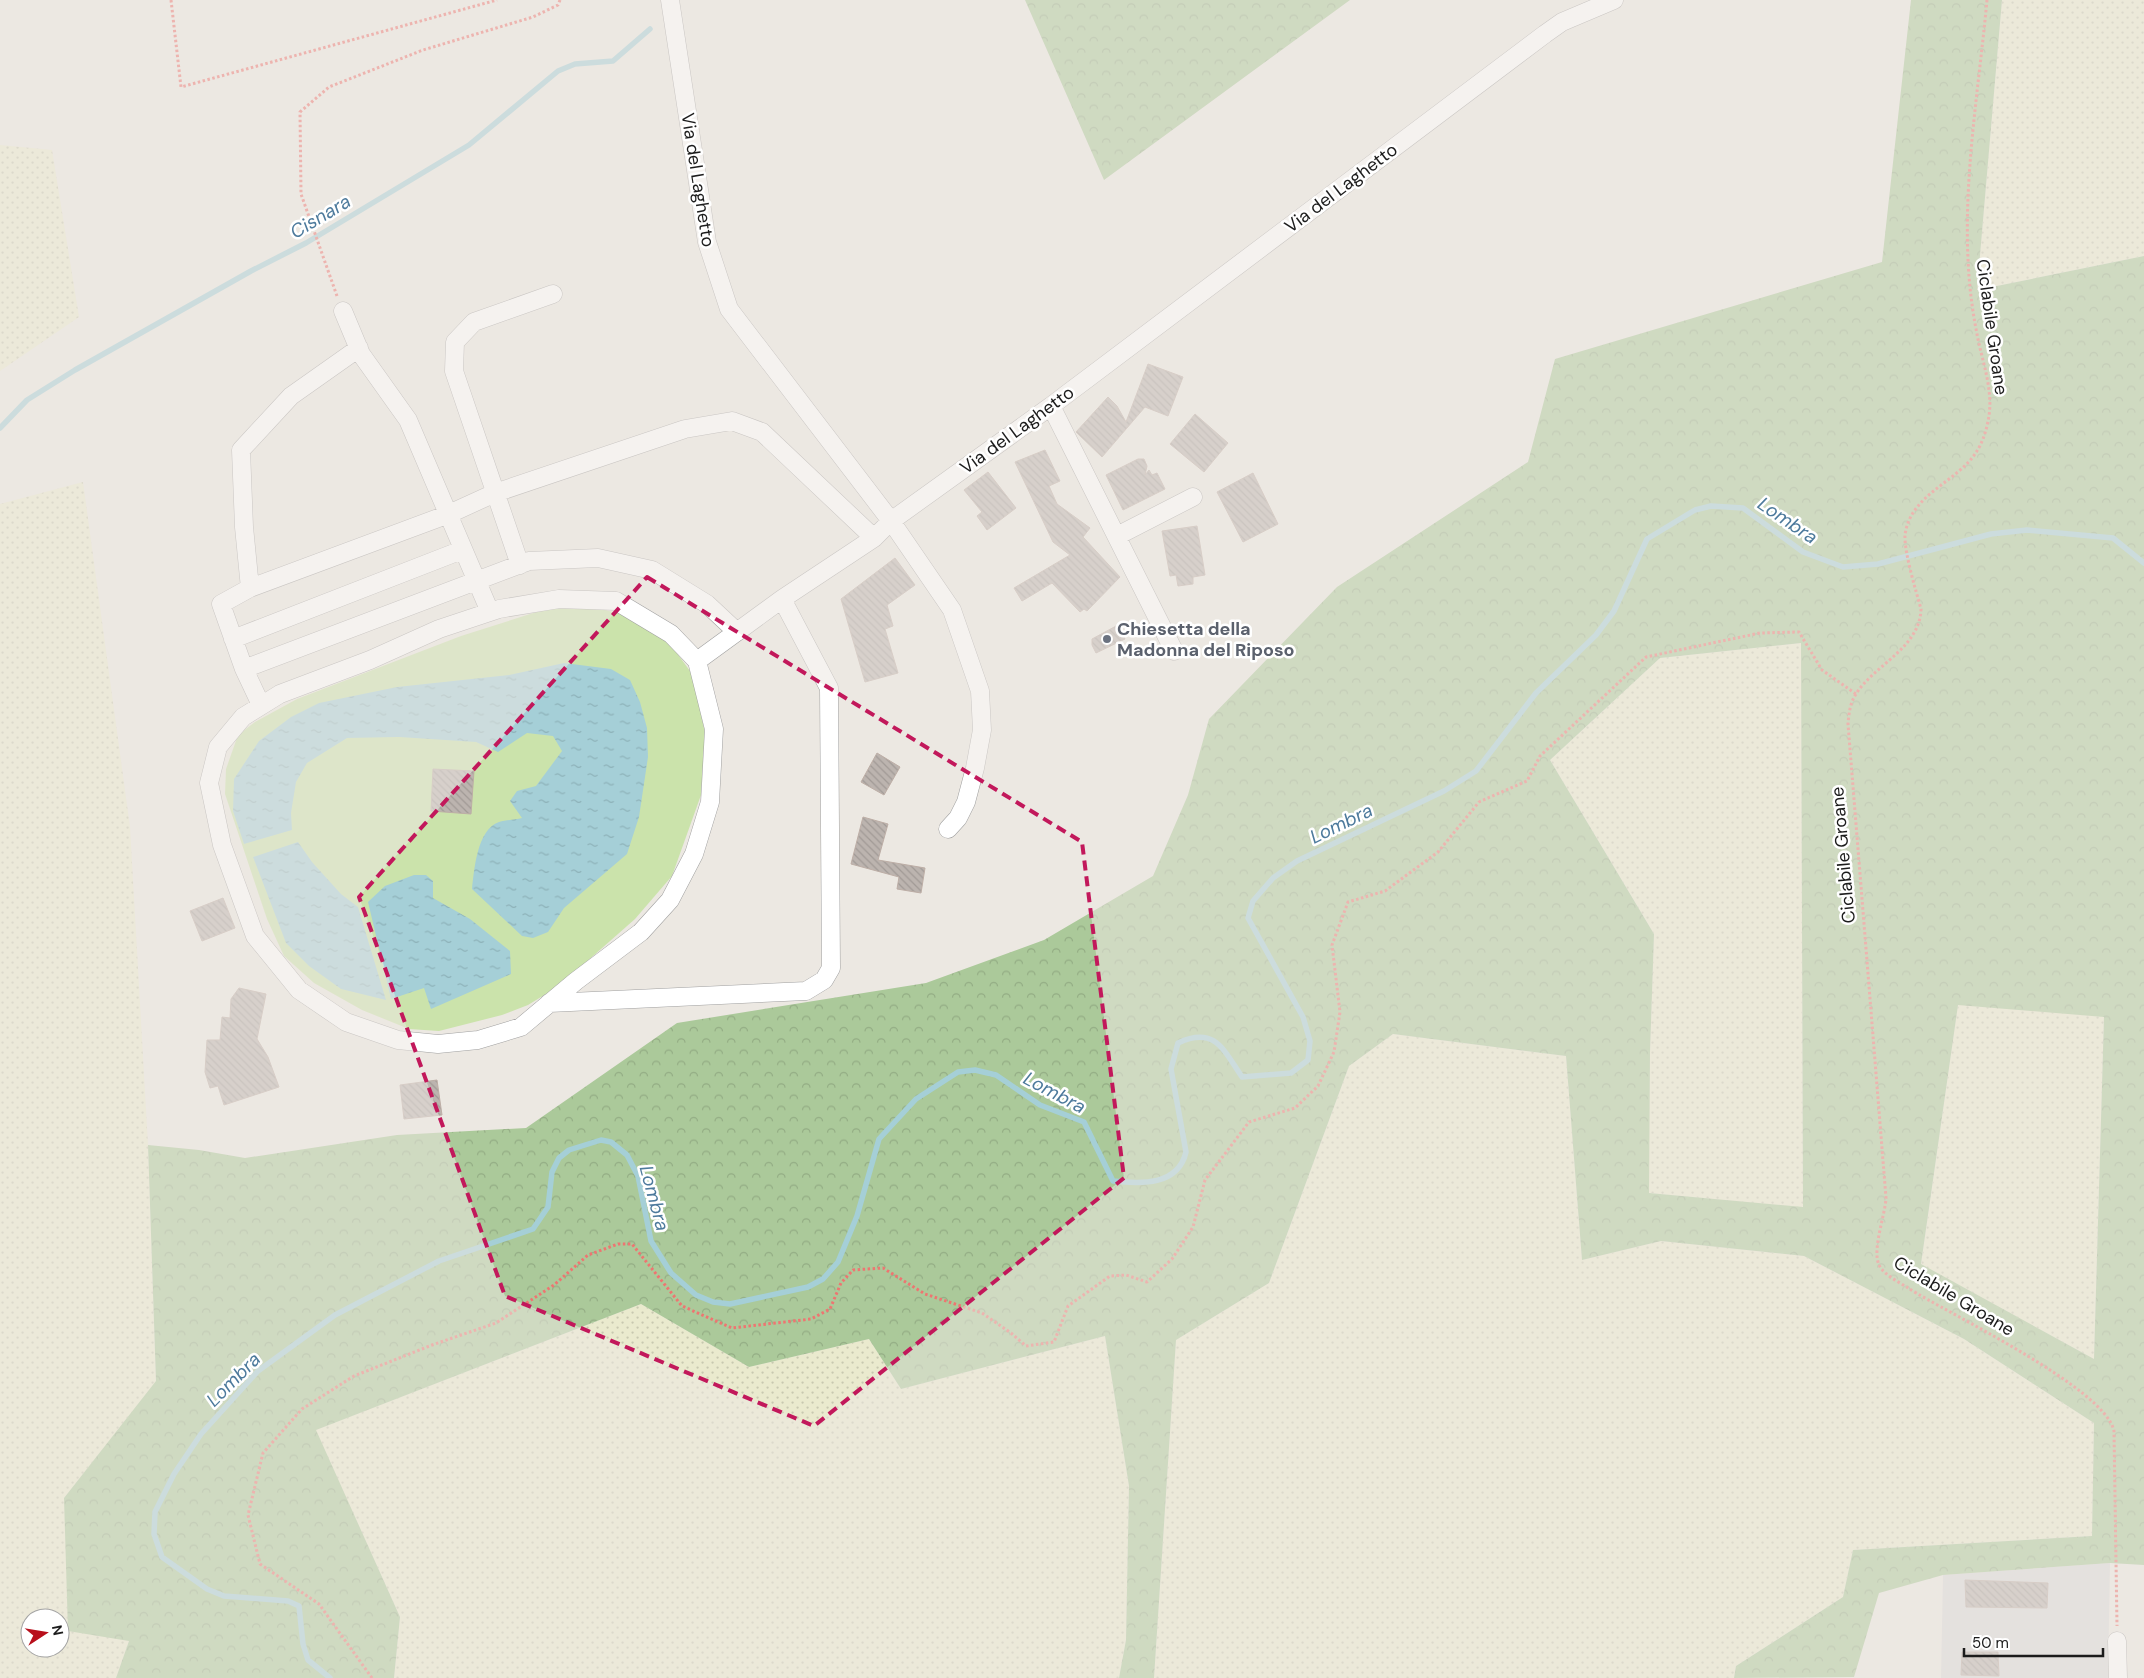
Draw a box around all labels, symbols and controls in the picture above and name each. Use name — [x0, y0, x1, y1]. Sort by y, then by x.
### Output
street label: Via del Laghetto — [676, 111, 720, 249]
street label: Via del Laghetto — [1280, 138, 1402, 238]
water label: Cisnara — [285, 189, 355, 244]
street label: Ciclabile Groane — [1971, 258, 2013, 396]
street label: Via del Laghetto — [955, 381, 1079, 479]
water label: Lombra — [1753, 491, 1823, 550]
place label: Chiesetta della Madonna del Riposo — [1117, 617, 1295, 662]
marker: Chiesetta della Madonna del Riposo — [1101, 633, 1113, 645]
street label: Ciclabile Groane — [1825, 786, 1861, 924]
water label: Lombra — [1306, 798, 1377, 849]
water label: Lombra — [1019, 1066, 1090, 1119]
water label: Lombra — [634, 1162, 675, 1234]
street label: Ciclabile Groane — [1889, 1250, 2019, 1342]
water label: Lombra — [201, 1347, 266, 1412]
north arrow — [20, 1608, 70, 1658]
text: N — [48, 1623, 68, 1637]
scale bar — [1964, 1626, 2103, 1658]
text: 50 m — [1972, 1633, 2009, 1653]

